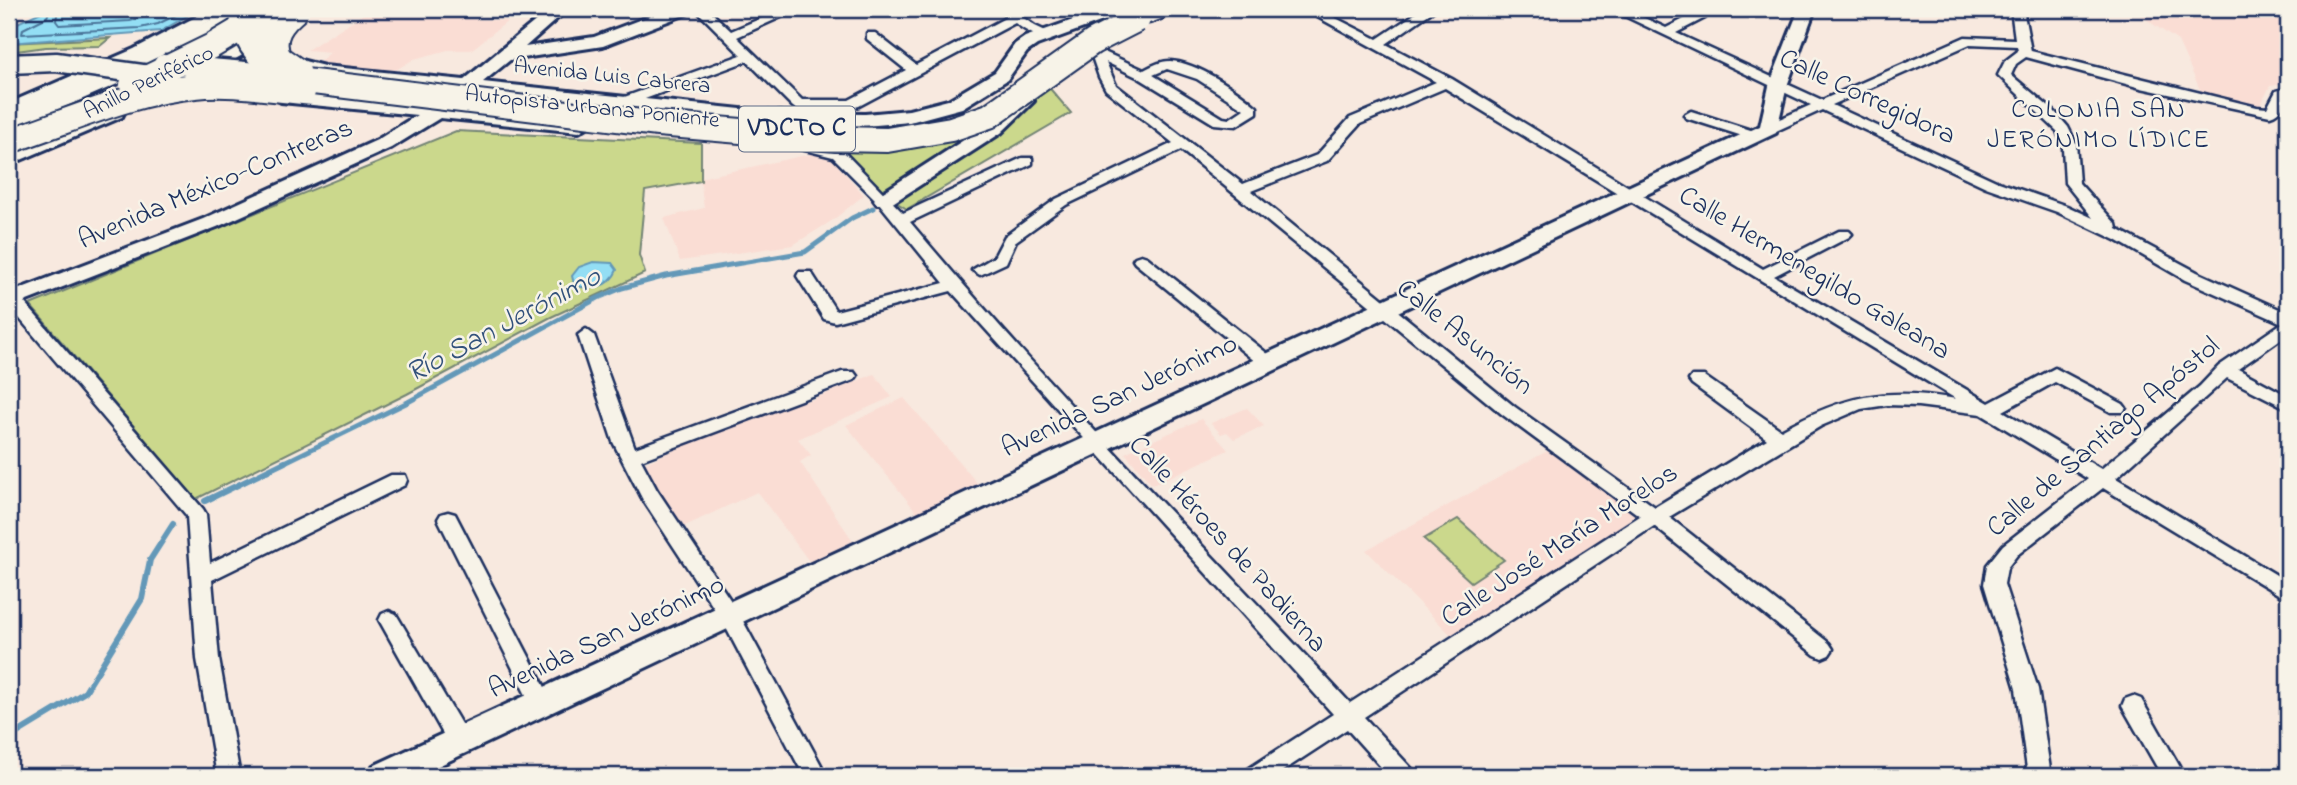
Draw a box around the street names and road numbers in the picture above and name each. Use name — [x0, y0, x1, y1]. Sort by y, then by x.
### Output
street label: Anillo Periférico — [78, 37, 220, 129]
street label: Calle Corregidora — [1772, 39, 1962, 157]
street label: Avenida Luis Cabrera — [512, 50, 712, 104]
street label: Autopista Urbana Poniente — [463, 78, 722, 138]
road number: VDCTO C — [739, 106, 855, 152]
street label: Avenida México-Contreras — [72, 108, 360, 262]
street label: Calle Hermenegildo Galeana — [1670, 176, 1958, 372]
street label: Calle Asunción — [1386, 270, 1542, 406]
street label: Avenida San Jerónimo — [995, 324, 1245, 470]
street label: Calle de Santiago Apóstol — [1978, 328, 2230, 548]
street label: Calle Héroes de Padierna — [1118, 427, 1336, 663]
street label: Calle José María Morelos — [1433, 454, 1687, 638]
street label: Avenida San Jerónimo — [482, 565, 732, 711]

